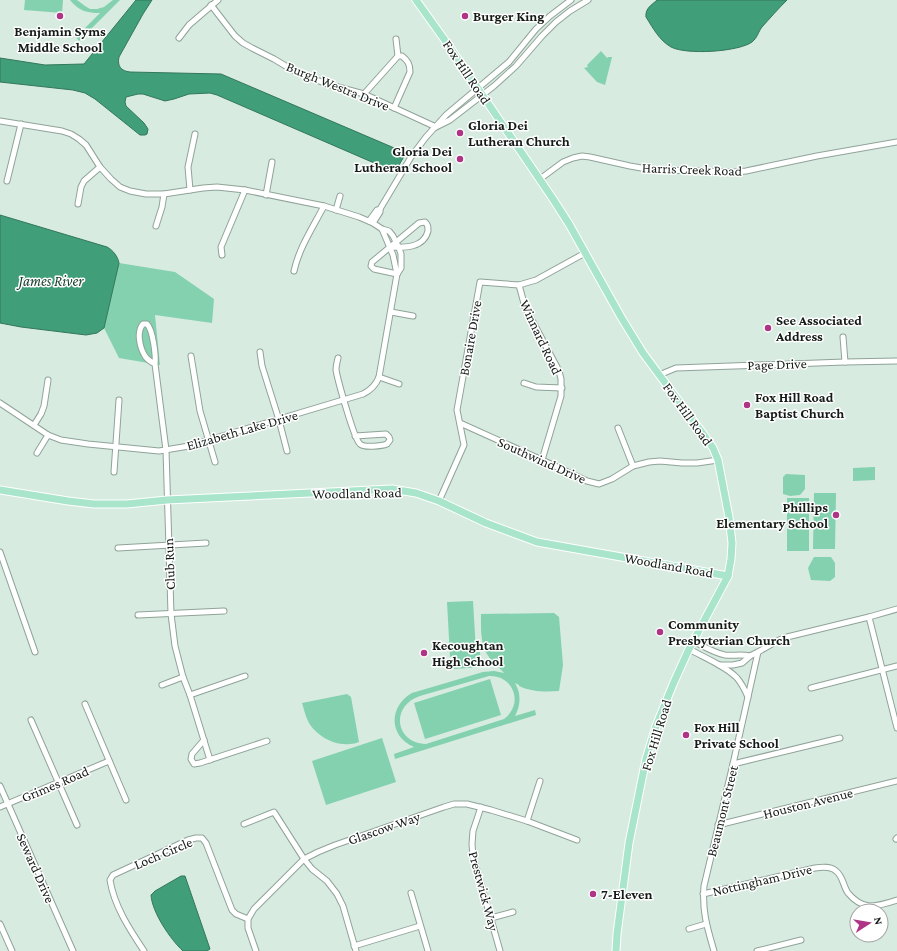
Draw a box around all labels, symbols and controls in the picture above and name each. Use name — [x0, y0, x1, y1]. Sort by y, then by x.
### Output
place label: Burger King — [473, 8, 544, 24]
marker: Benjamin Syms Middle School — [55, 11, 65, 21]
marker: Burger King — [460, 11, 470, 21]
place label: Benjamin Syms Middle School — [14, 23, 106, 55]
street label: Fox Hill Road — [440, 37, 495, 108]
street label: Burgh Westra Drive — [284, 58, 392, 114]
place label: Gloria Dei Lutheran Church — [468, 117, 570, 149]
marker: Gloria Dei Lutheran Church — [455, 128, 465, 138]
place label: Gloria Dei Lutheran School — [354, 143, 452, 175]
marker: Gloria Dei Lutheran School — [455, 154, 465, 164]
street label: Harris Creek Road — [642, 159, 743, 179]
water label: James River — [16, 273, 84, 290]
street label: Winnard Road — [517, 297, 566, 378]
street label: Bonaire Drive — [456, 299, 484, 377]
place label: See Associated Address — [775, 312, 862, 344]
marker: See Associated Address — [763, 323, 773, 333]
street label: Page Drive — [747, 355, 807, 373]
street label: Fox Hill Road — [660, 379, 717, 449]
place label: Fox Hill Road Baptist Church — [755, 389, 844, 421]
marker: Fox Hill Road Baptist Church — [742, 400, 752, 410]
street label: Elizabeth Lake Drive — [185, 406, 299, 454]
street label: Southwind Drive — [495, 433, 589, 487]
street label: Woodland Road — [312, 484, 403, 502]
place label: Phillips Elementary School — [716, 499, 828, 531]
marker: Phillips Elementary School — [831, 510, 841, 520]
street label: Club Run — [160, 537, 178, 590]
street label: Woodland Road — [624, 549, 715, 581]
place label: Community Presbyterian Church — [668, 616, 790, 648]
marker: Community Presbyterian Church — [655, 627, 665, 637]
place label: Kecoughtan High School — [432, 637, 504, 669]
marker: Kecoughtan High School — [419, 648, 429, 658]
street label: Fox Hill Road — [638, 697, 675, 773]
place label: Fox Hill Private School — [694, 719, 779, 751]
marker: Fox Hill Private School — [681, 730, 691, 740]
street label: Grimes Road — [19, 762, 92, 805]
street label: Beaumont Street — [703, 763, 741, 858]
street label: Houston Avenue — [761, 784, 855, 822]
street label: Glascow Way — [346, 808, 423, 848]
street label: Seward Drive — [14, 831, 58, 905]
street label: Loch Circle — [131, 834, 195, 872]
street label: Prestwick Way — [466, 849, 502, 933]
street label: Nottingham Drive — [711, 861, 813, 899]
place label: 7-Eleven — [601, 886, 652, 902]
marker: 7-Eleven — [588, 889, 598, 899]
north arrow — [849, 903, 889, 943]
text: N — [872, 916, 886, 926]

